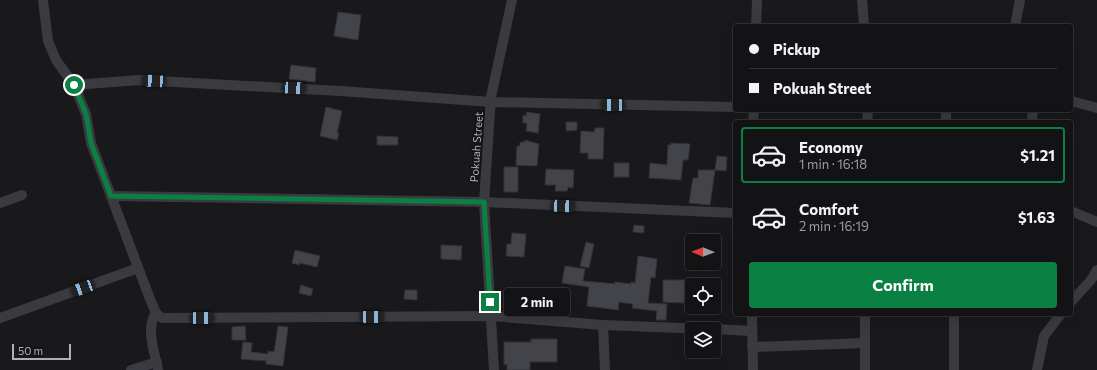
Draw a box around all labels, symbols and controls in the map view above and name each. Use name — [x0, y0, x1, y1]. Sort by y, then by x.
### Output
text: Pickup — [773, 40, 820, 58]
car — [142, 74, 166, 88]
route start — [65, 76, 83, 94]
text: Pokuah Street — [773, 79, 871, 97]
car — [282, 81, 306, 95]
car — [601, 99, 625, 111]
street label: Pokuah Street — [467, 111, 485, 183]
icon: car — [751, 137, 787, 173]
text: Economy — [799, 138, 863, 156]
text: $1.21 — [1020, 146, 1055, 164]
text: 1 min · 16:18 — [799, 156, 867, 172]
icon: car — [751, 199, 787, 235]
car — [551, 200, 575, 212]
text: Comfort — [799, 200, 859, 218]
text: $1.63 — [1018, 208, 1055, 226]
text: 2 min · 16:19 — [799, 218, 869, 234]
north arrow — [685, 234, 721, 270]
map controls — [685, 234, 721, 358]
button: Confirm — [749, 262, 1057, 308]
car — [70, 278, 96, 298]
button: locate — [685, 278, 721, 314]
callout: 2 min — [504, 288, 570, 316]
route end — [481, 293, 499, 311]
text: 2 min — [521, 294, 553, 310]
car — [360, 311, 384, 323]
car — [190, 312, 214, 324]
button: layers — [685, 322, 721, 358]
scale bar — [12, 342, 71, 361]
text: 50 m — [18, 344, 43, 357]

